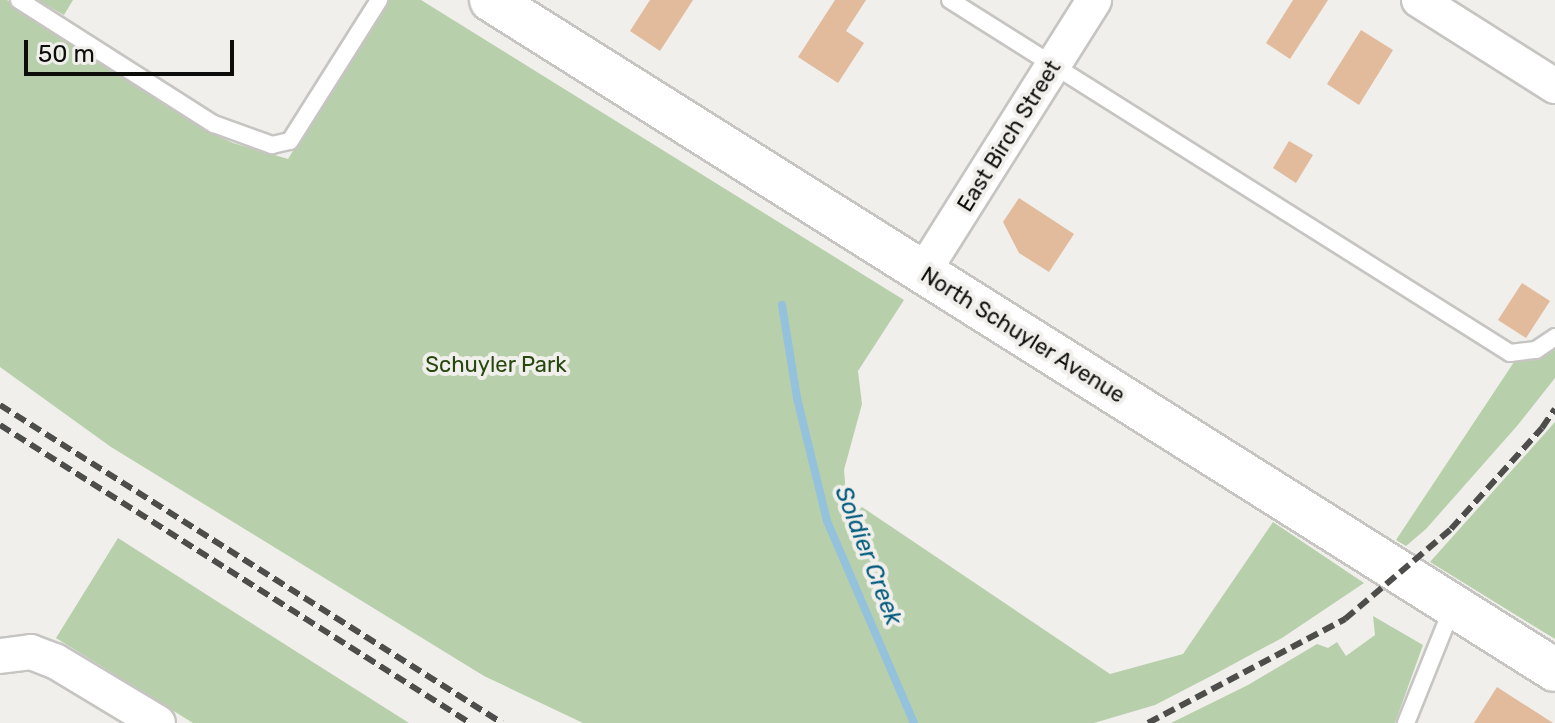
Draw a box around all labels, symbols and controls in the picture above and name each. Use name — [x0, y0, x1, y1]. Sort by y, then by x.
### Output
scale bar — [28, 24, 238, 74]
text: 50 m — [38, 40, 95, 68]
street label: East Birch Street — [952, 55, 1066, 217]
street label: North Schuyler Avenue — [916, 261, 1130, 409]
park label: Schuyler Park — [425, 352, 567, 378]
water label: Soldier Creek — [828, 482, 908, 630]

